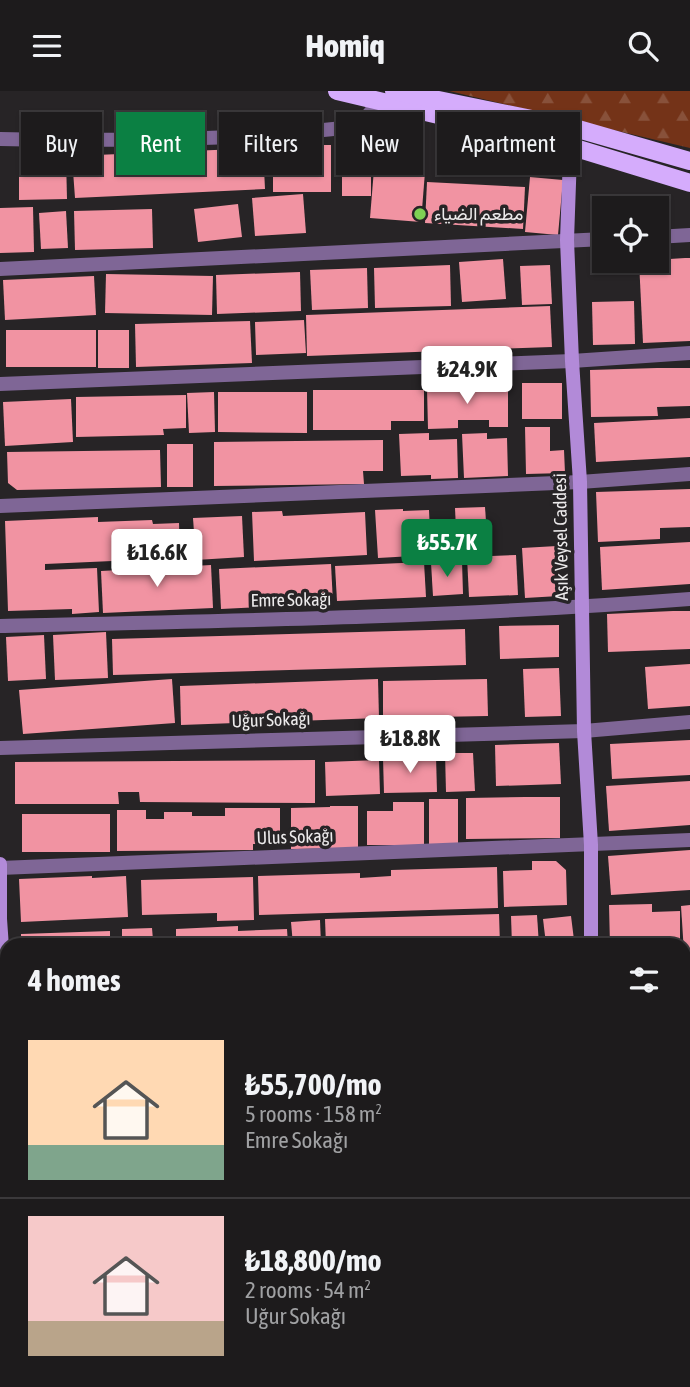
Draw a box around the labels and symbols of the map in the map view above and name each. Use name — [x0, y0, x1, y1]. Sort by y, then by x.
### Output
place label: مطعم الضياء — [434, 203, 523, 226]
marker: مطعم الضياء — [412, 206, 428, 222]
pin: ₺24.9K — [410, 347, 524, 406]
street label: Aşık Veysel Caddesi — [549, 473, 572, 601]
pin: ₺55.7K — [390, 519, 504, 579]
pin: ₺16.6K — [100, 529, 214, 589]
street label: Emre Sokağı — [250, 588, 332, 611]
street label: Uğur Sokağı — [231, 708, 311, 731]
pin: ₺18.8K — [353, 715, 467, 775]
street label: Ulus Sokağı — [256, 825, 334, 848]

